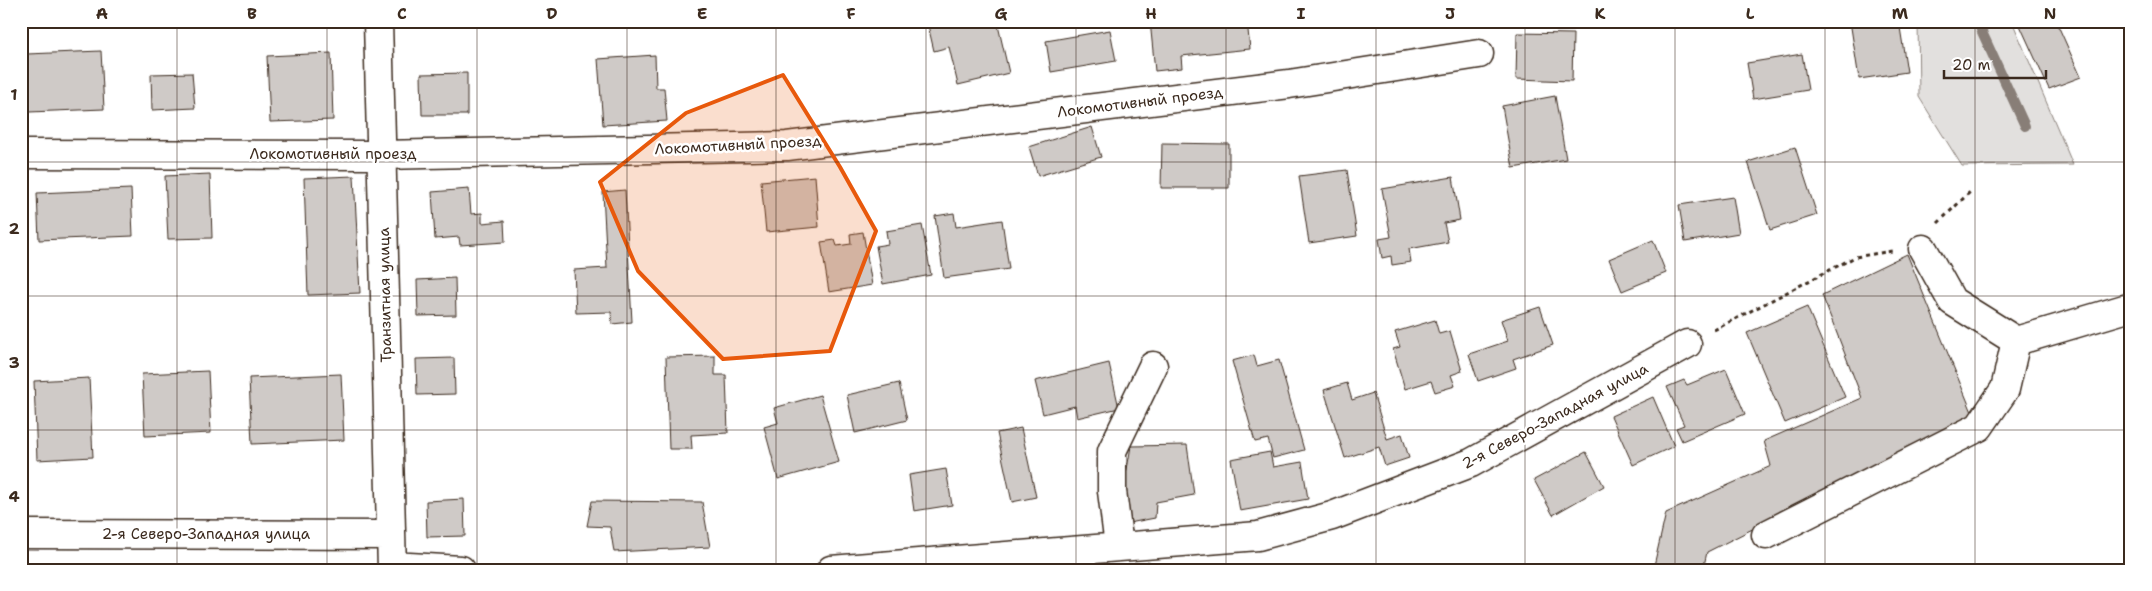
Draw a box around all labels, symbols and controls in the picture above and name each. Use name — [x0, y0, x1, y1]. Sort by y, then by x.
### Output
text: A — [96, 3, 108, 24]
text: B — [247, 3, 257, 24]
text: C — [397, 3, 407, 24]
text: D — [546, 3, 558, 24]
text: E — [697, 3, 707, 24]
text: F — [846, 3, 856, 24]
text: G — [995, 3, 1008, 24]
text: H — [1145, 3, 1157, 24]
text: I — [1297, 3, 1306, 24]
text: J — [1445, 3, 1455, 24]
text: K — [1595, 3, 1606, 24]
text: L — [1746, 3, 1755, 24]
text: M — [1892, 3, 1909, 24]
text: N — [2044, 3, 2056, 24]
scale bar — [1944, 48, 2047, 80]
text: 20 m — [1952, 55, 1991, 75]
street label: Локомотивный проезд — [1056, 82, 1225, 122]
text: 1 — [10, 84, 18, 105]
street label: Локомотивный проезд — [654, 131, 822, 159]
street label: Локомотивный проезд — [249, 144, 417, 164]
text: 2 — [8, 218, 20, 239]
street label: Транзитная улица — [374, 227, 396, 363]
text: 3 — [8, 352, 20, 373]
street label: 2-я Северо-Западная улица — [1458, 358, 1652, 474]
text: 4 — [8, 486, 20, 507]
street label: 2-я Северо-Западная улица — [102, 524, 311, 544]

